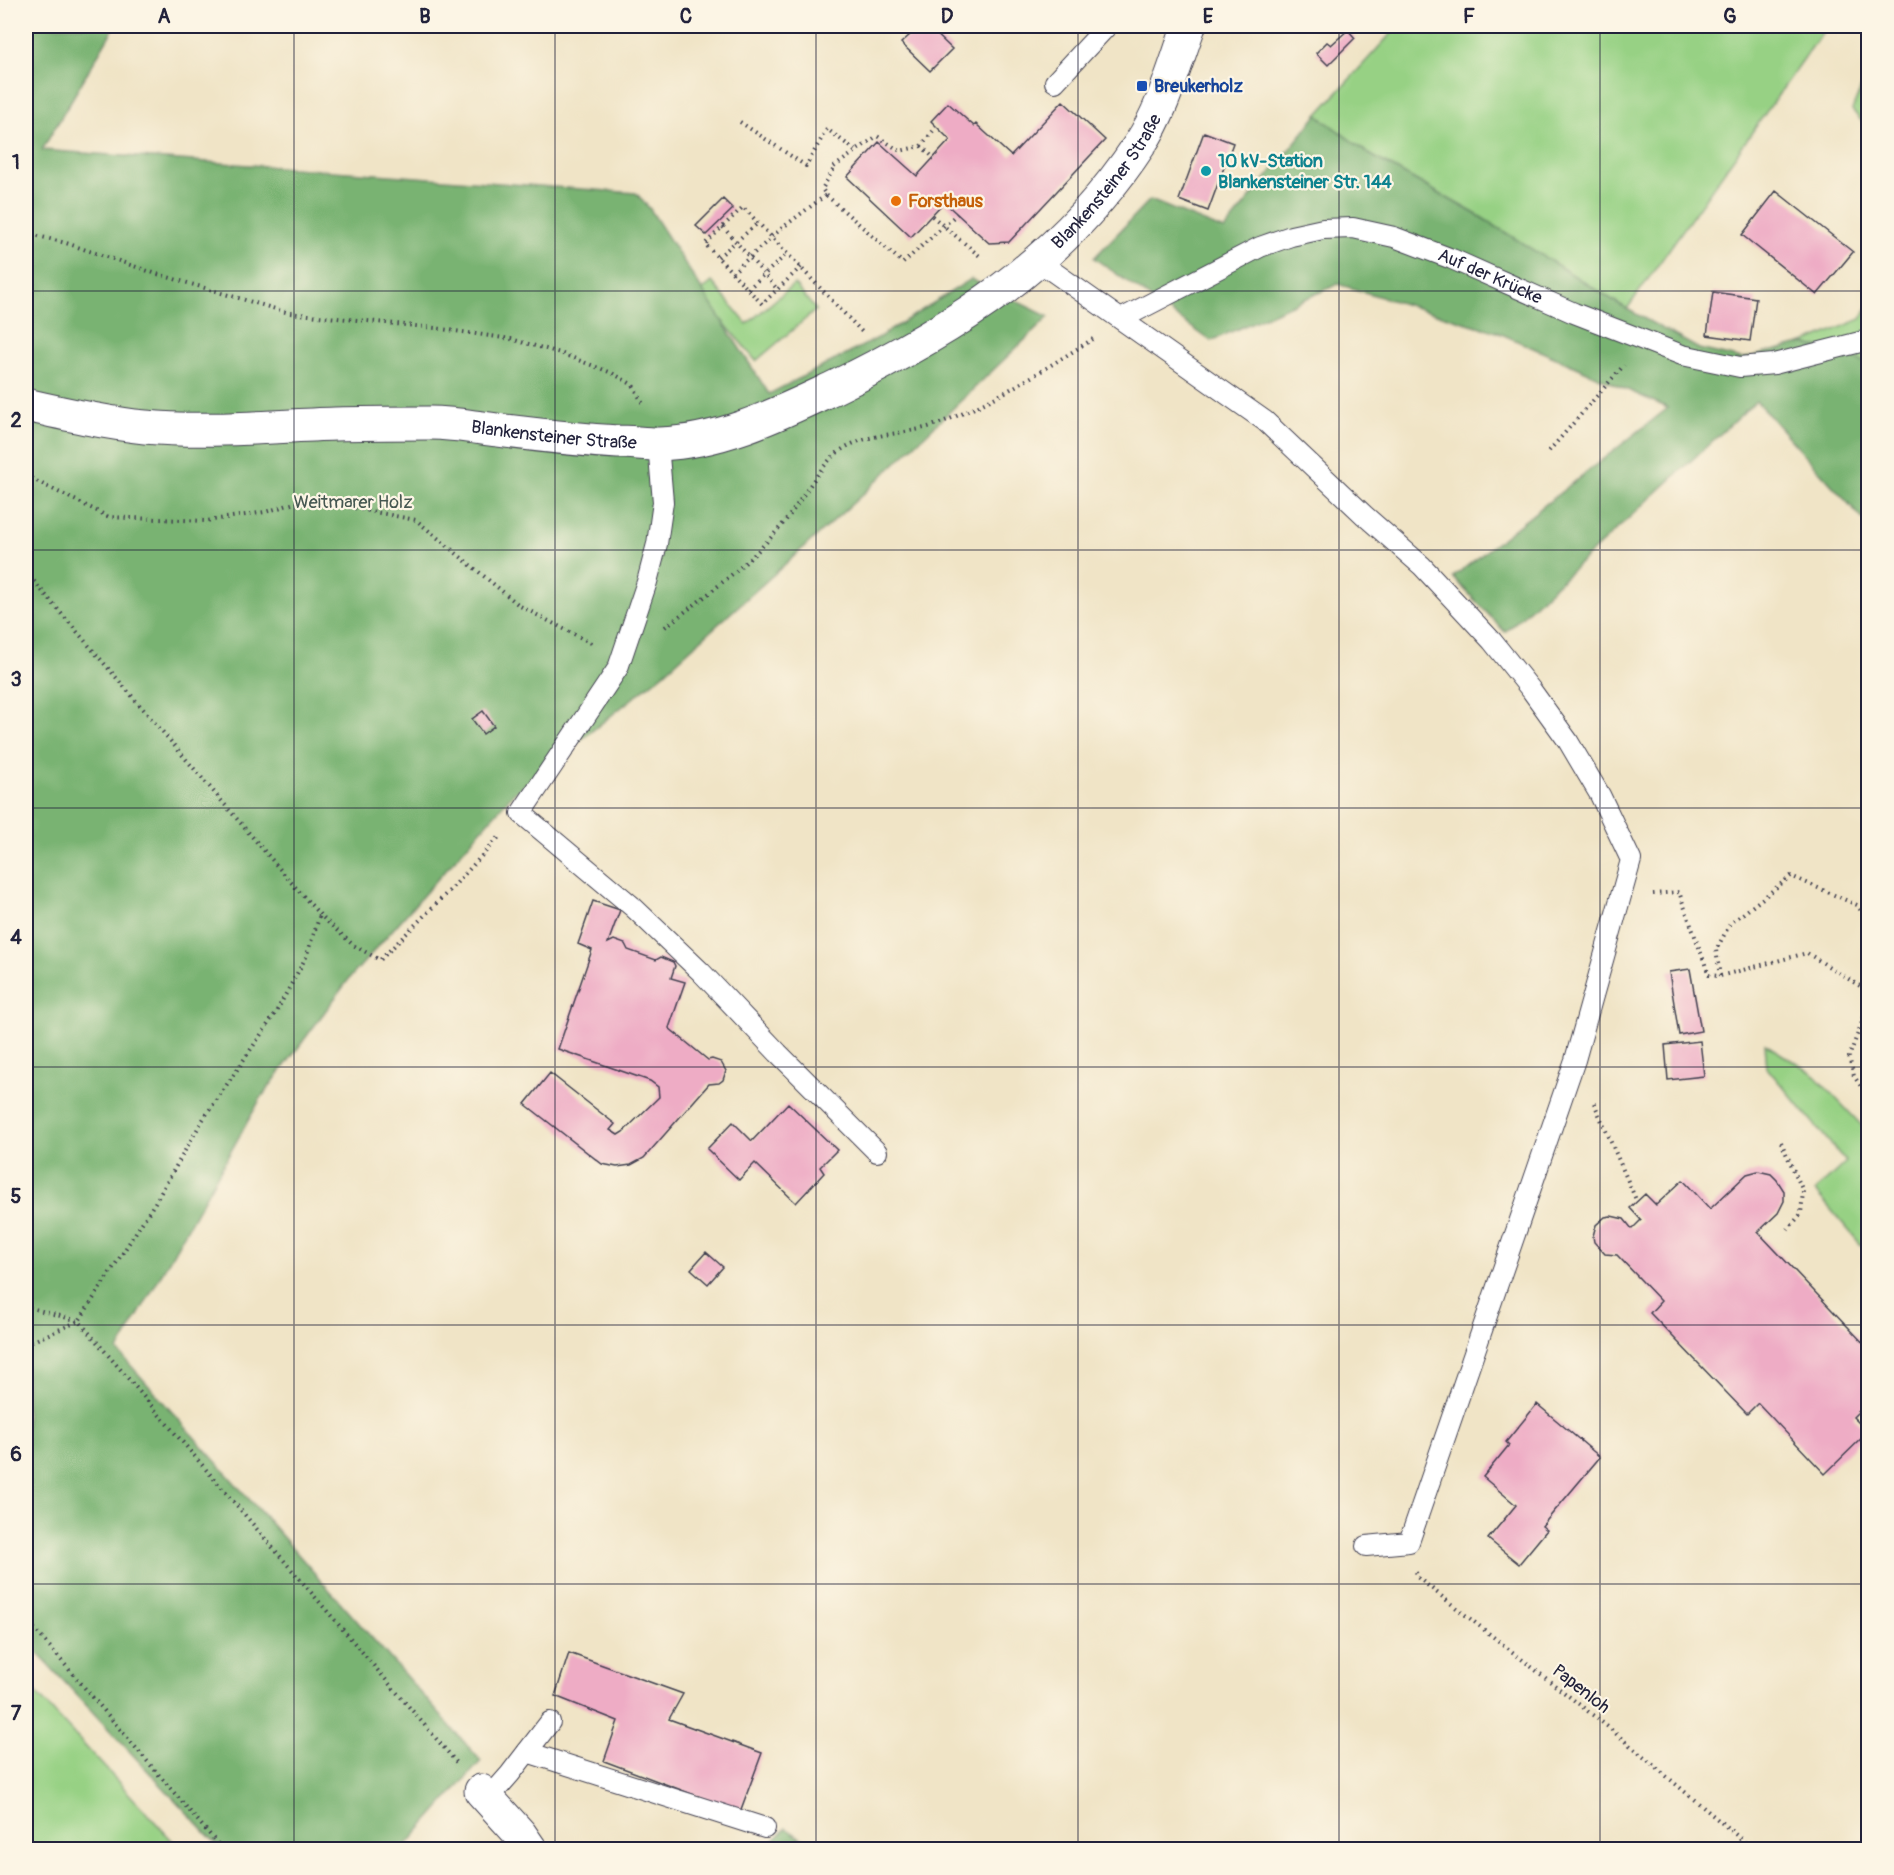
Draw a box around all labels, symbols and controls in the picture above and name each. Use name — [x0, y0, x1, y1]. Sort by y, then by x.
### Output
text: A — [158, 4, 171, 29]
text: B — [419, 4, 431, 29]
text: C — [680, 4, 692, 29]
text: D — [941, 4, 954, 29]
text: E — [1203, 4, 1214, 29]
text: F — [1463, 4, 1475, 29]
text: G — [1723, 4, 1737, 29]
place label: Breukerholz — [1154, 75, 1243, 98]
marker: Breukerholz — [1135, 79, 1149, 93]
street label: Blankensteiner Straße — [1047, 110, 1167, 254]
text: 1 — [12, 150, 20, 175]
place label: 10 kV-Station Blankensteiner Str. 144 — [1218, 150, 1392, 194]
marker: 10 kV-Station Blankensteiner Str. 144 — [1199, 164, 1213, 178]
place label: Forsthaus — [908, 190, 984, 213]
marker: Forsthaus — [889, 194, 903, 208]
street label: Auf der Krücke — [1435, 243, 1546, 309]
text: 2 — [10, 408, 22, 433]
street label: Blankensteiner Straße — [470, 415, 638, 454]
park label: Weitmarer Holz — [293, 491, 413, 514]
text: 3 — [10, 667, 22, 692]
text: 4 — [10, 925, 22, 950]
text: 5 — [11, 1184, 22, 1209]
text: 6 — [10, 1442, 22, 1467]
street label: Papenloh — [1547, 1659, 1615, 1719]
text: 7 — [11, 1701, 22, 1726]

